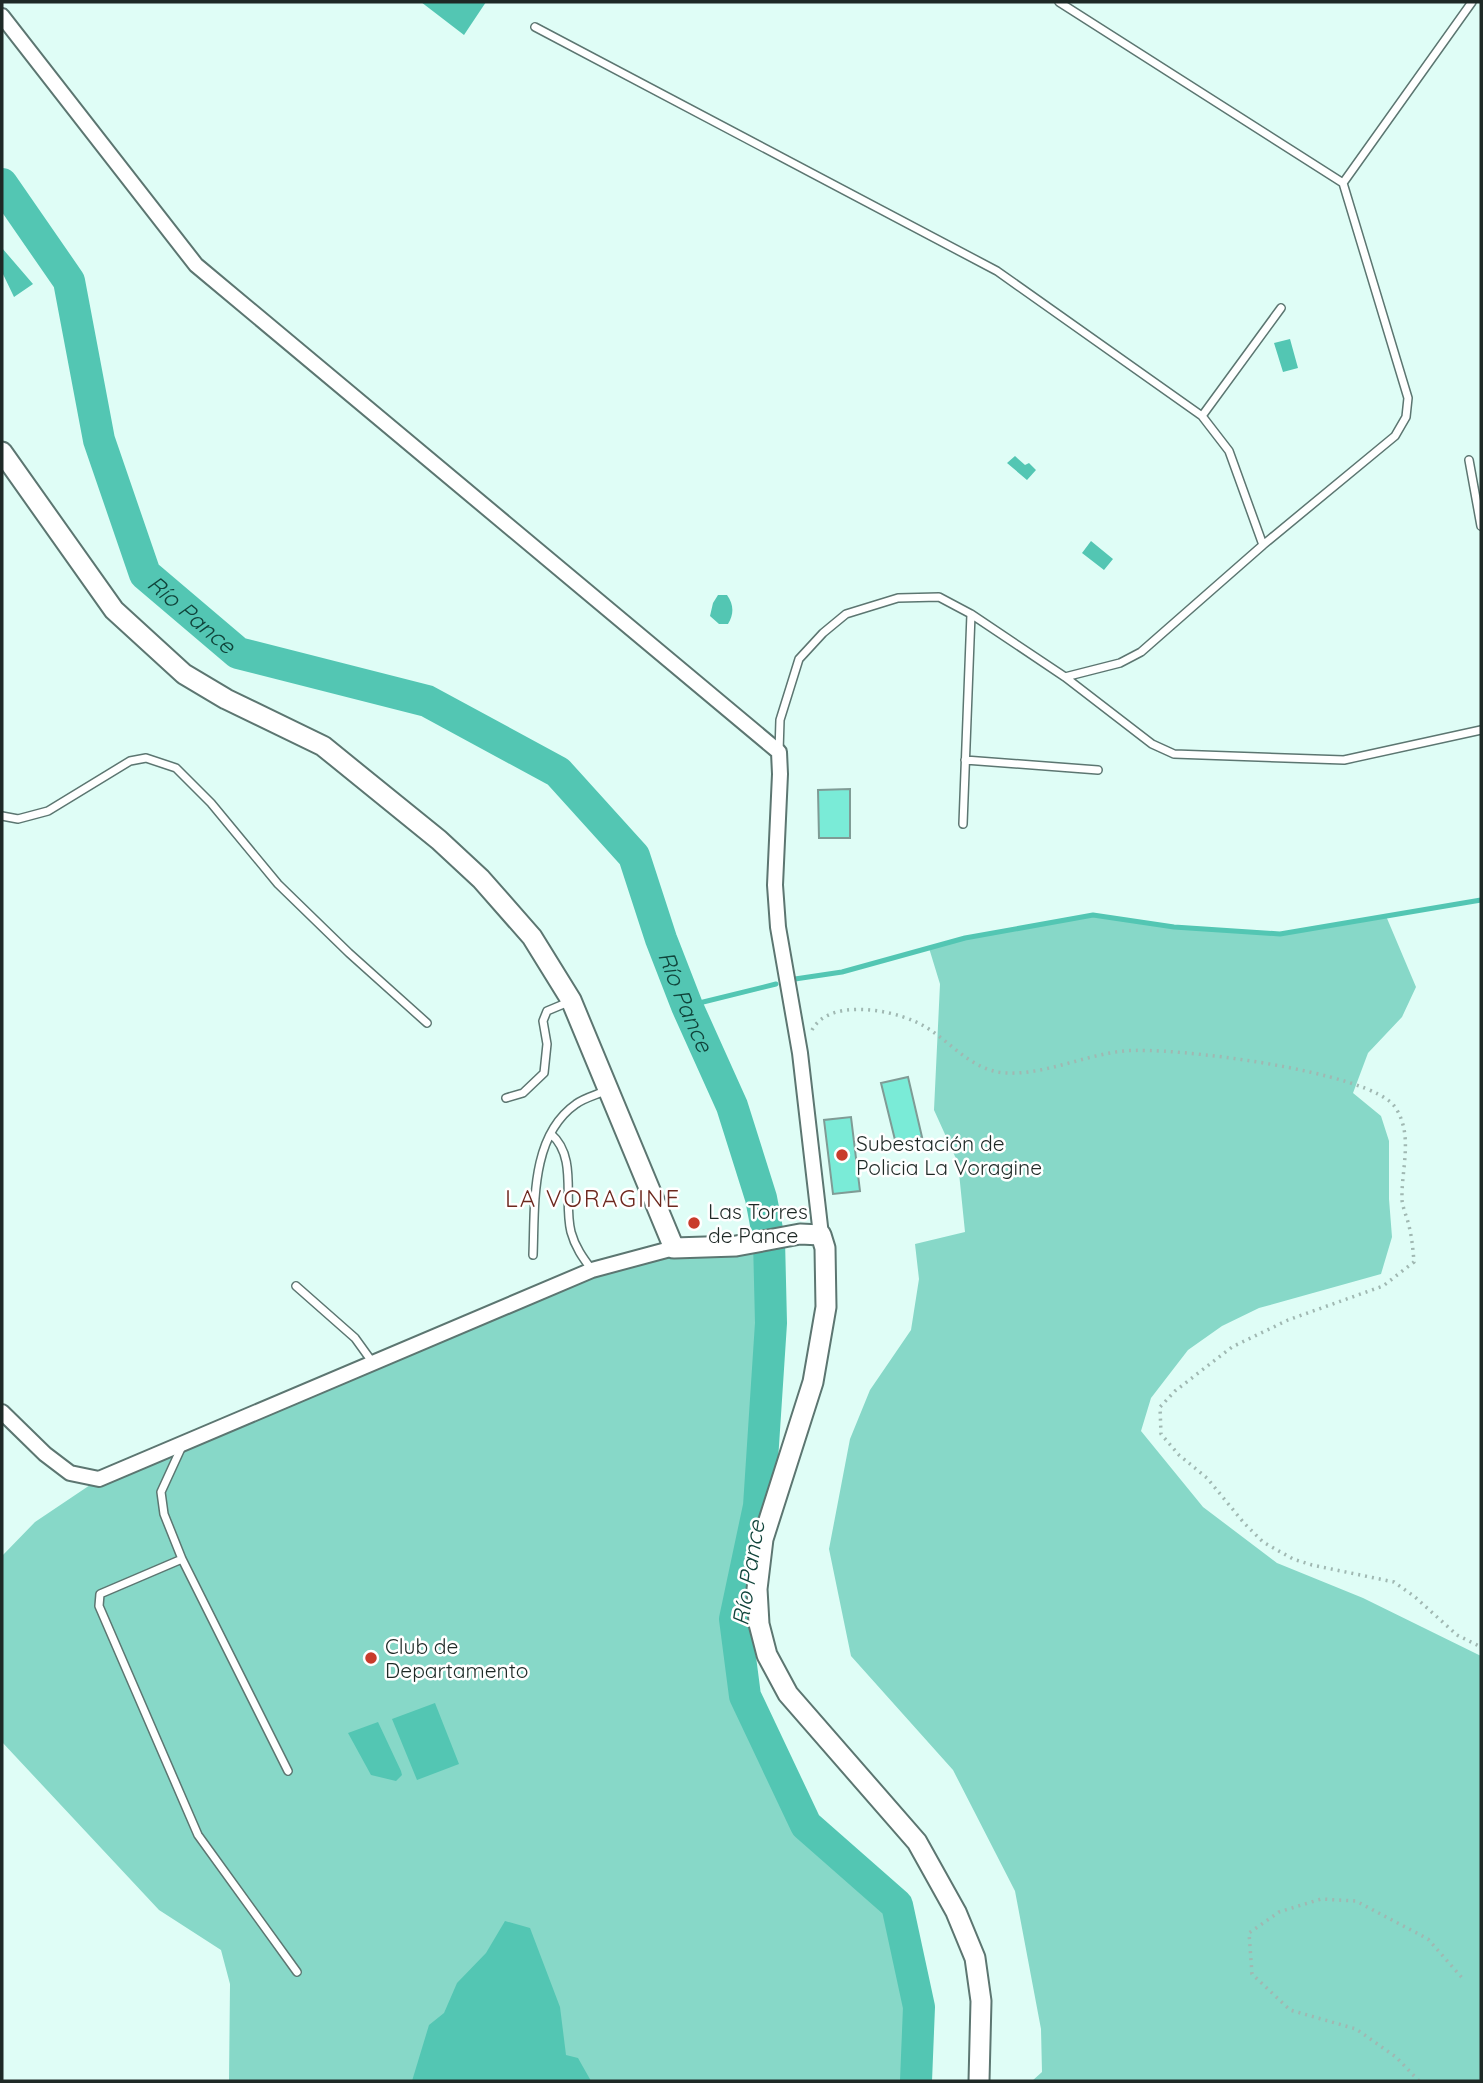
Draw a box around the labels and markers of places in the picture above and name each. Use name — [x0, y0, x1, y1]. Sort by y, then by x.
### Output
place label: Subestación de Policia La Voragine — [856, 1130, 1042, 1180]
marker: Subestación de Policia La Voragine — [834, 1147, 850, 1163]
place label: Las Torres de Pance — [708, 1198, 808, 1248]
marker: Las Torres de Pance — [686, 1215, 702, 1231]
place label: Club de Departamento — [385, 1633, 528, 1683]
marker: Club de Departamento — [363, 1650, 379, 1666]

